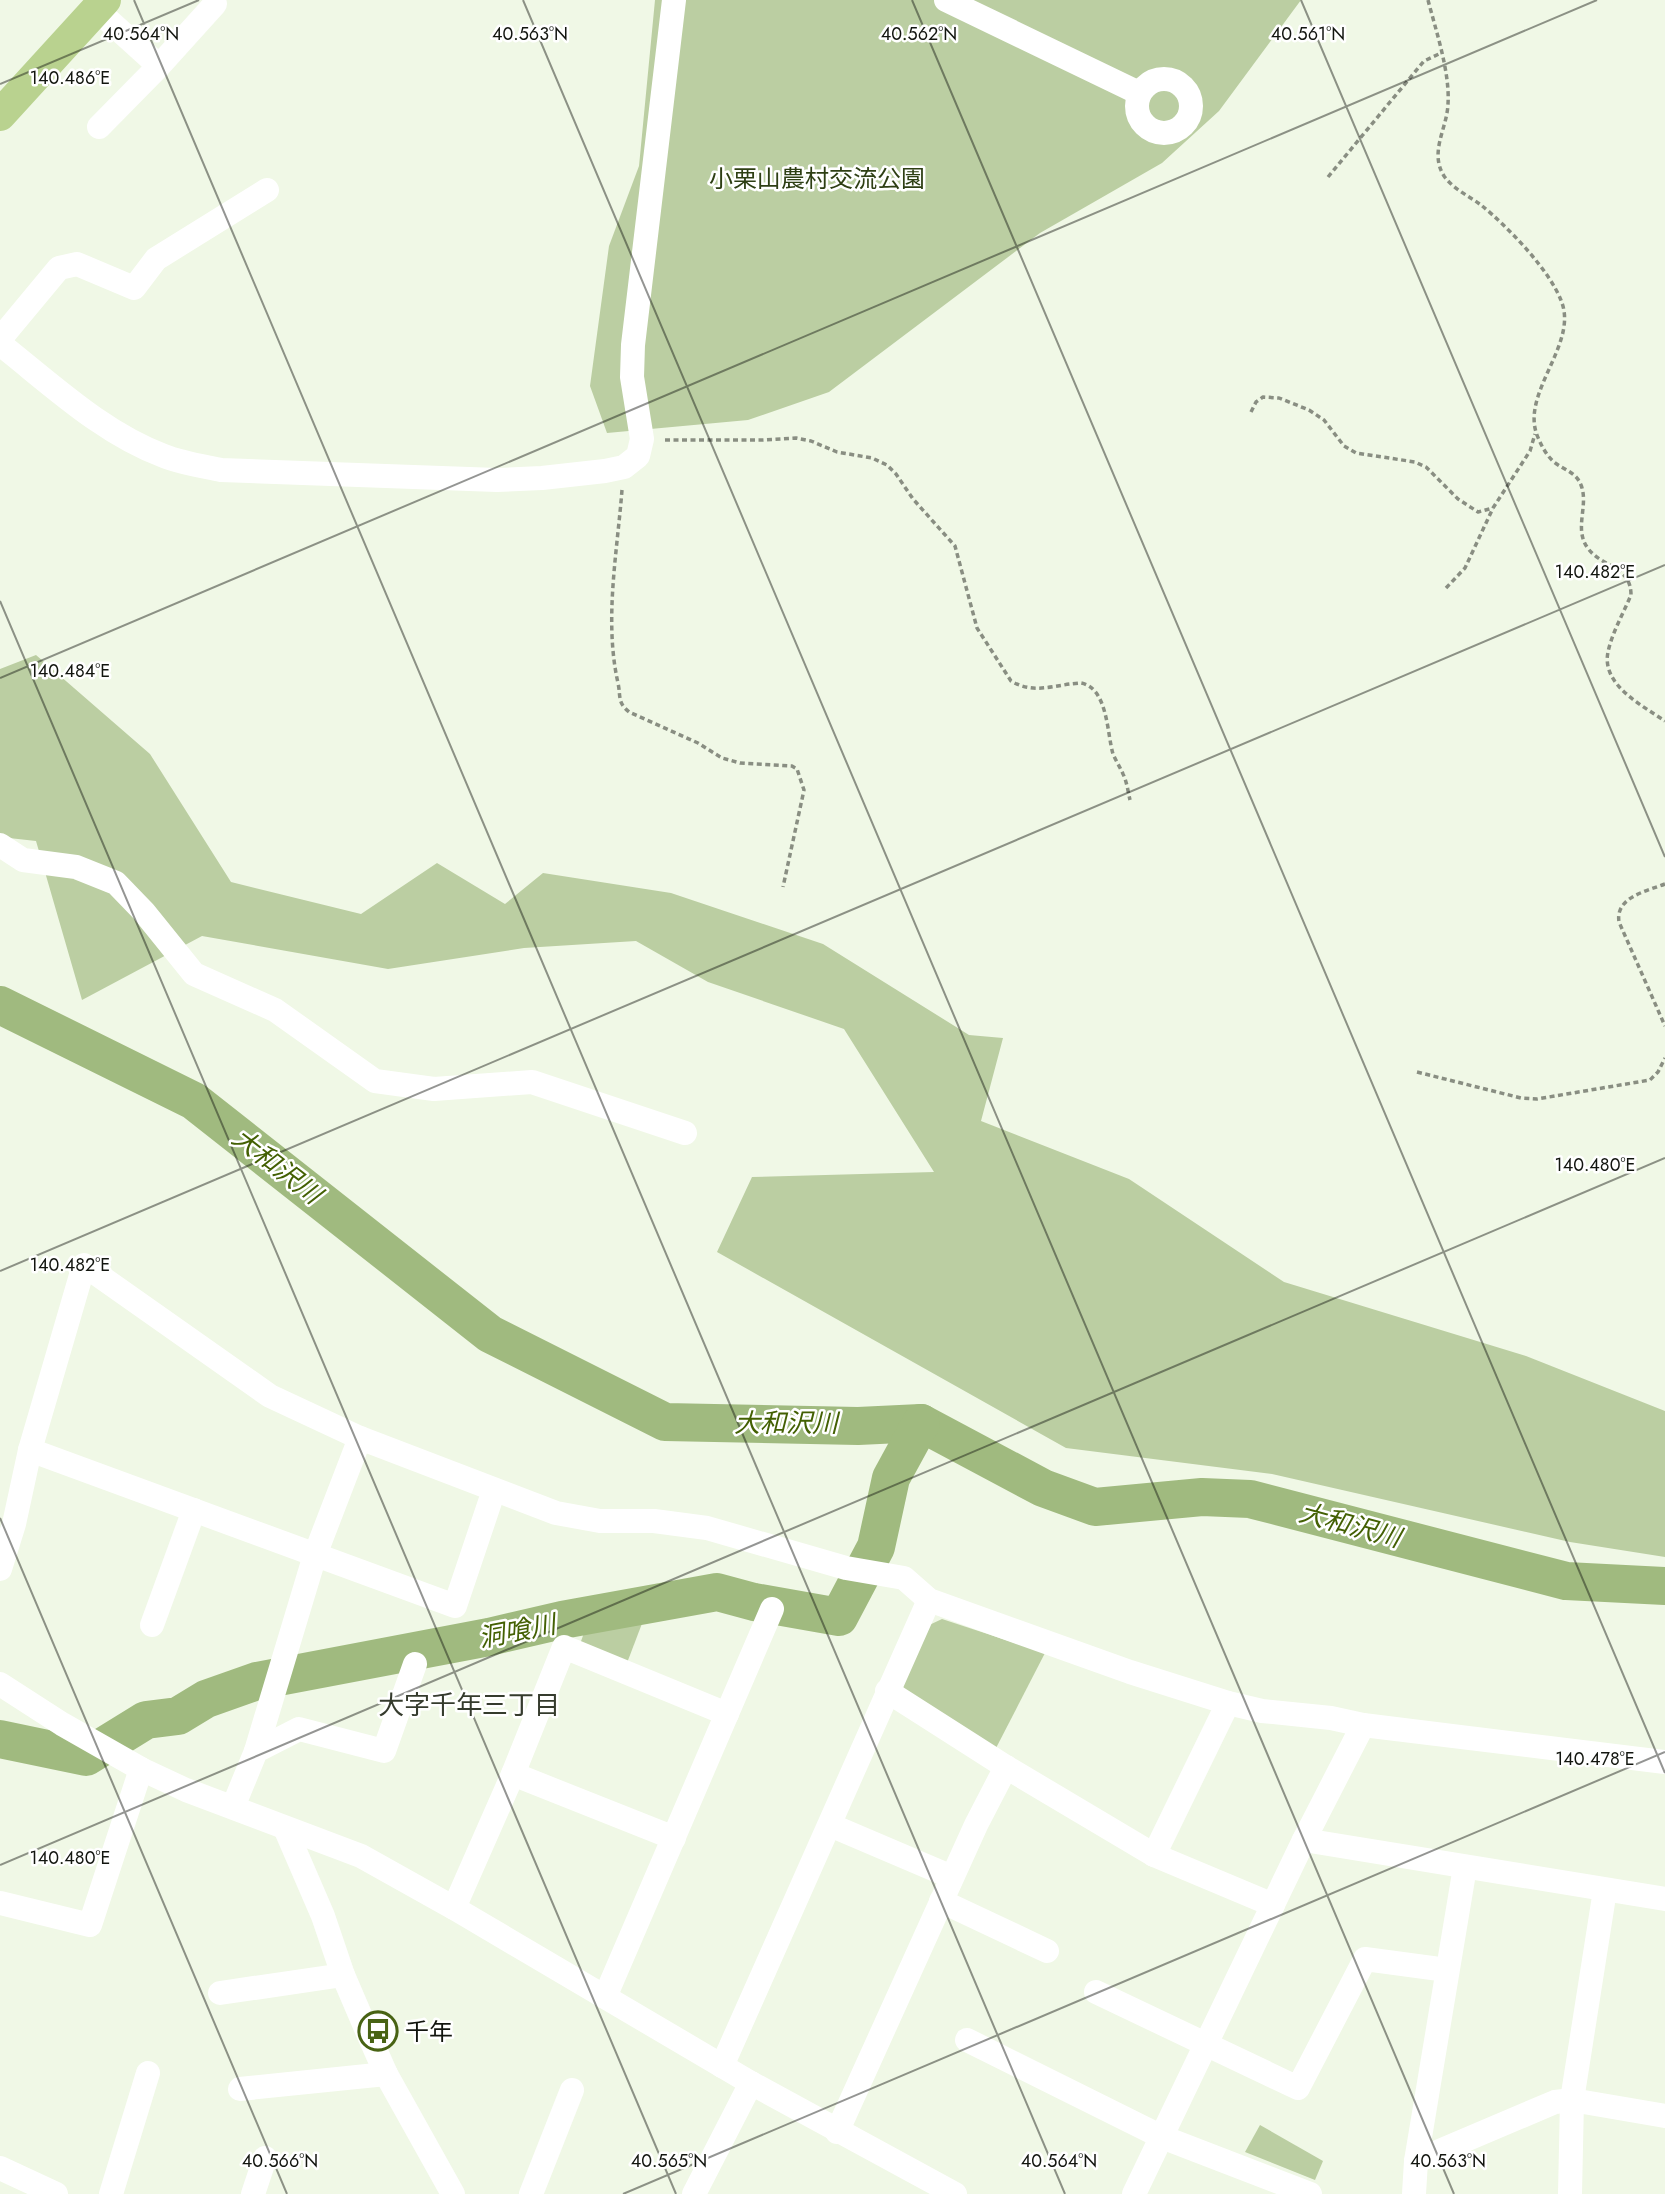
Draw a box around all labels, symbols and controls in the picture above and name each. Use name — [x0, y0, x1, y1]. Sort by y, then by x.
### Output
text: 40.564°N — [103, 21, 179, 47]
text: 40.563°N — [492, 21, 568, 47]
text: 40.562°N — [881, 21, 957, 47]
text: 40.561°N — [1271, 21, 1345, 47]
text: 140.486°E — [30, 65, 110, 91]
park label: 小栗山農村交流公園 — [709, 161, 925, 196]
text: 140.482°E — [1555, 559, 1635, 585]
text: 140.484°E — [30, 658, 110, 684]
water label: 大和沢川 — [224, 1119, 332, 1215]
text: 140.480°E — [1555, 1152, 1635, 1178]
text: 140.482°E — [30, 1252, 110, 1278]
water label: 大和沢川 — [734, 1404, 841, 1442]
water label: 大和沢川 — [1295, 1493, 1408, 1558]
water label: 洞喰川 — [475, 1604, 562, 1657]
district label: 大字千年三丁目 — [378, 1686, 560, 1724]
text: 140.478°E — [1555, 1746, 1635, 1772]
text: 140.480°E — [30, 1845, 110, 1871]
bus stop icon: 千年 — [357, 2010, 399, 2052]
place label: 千年 — [405, 2014, 453, 2049]
text: 40.566°N — [242, 2148, 318, 2174]
text: 40.565°N — [631, 2148, 707, 2174]
text: 40.564°N — [1021, 2148, 1097, 2174]
text: 40.563°N — [1410, 2148, 1486, 2174]

